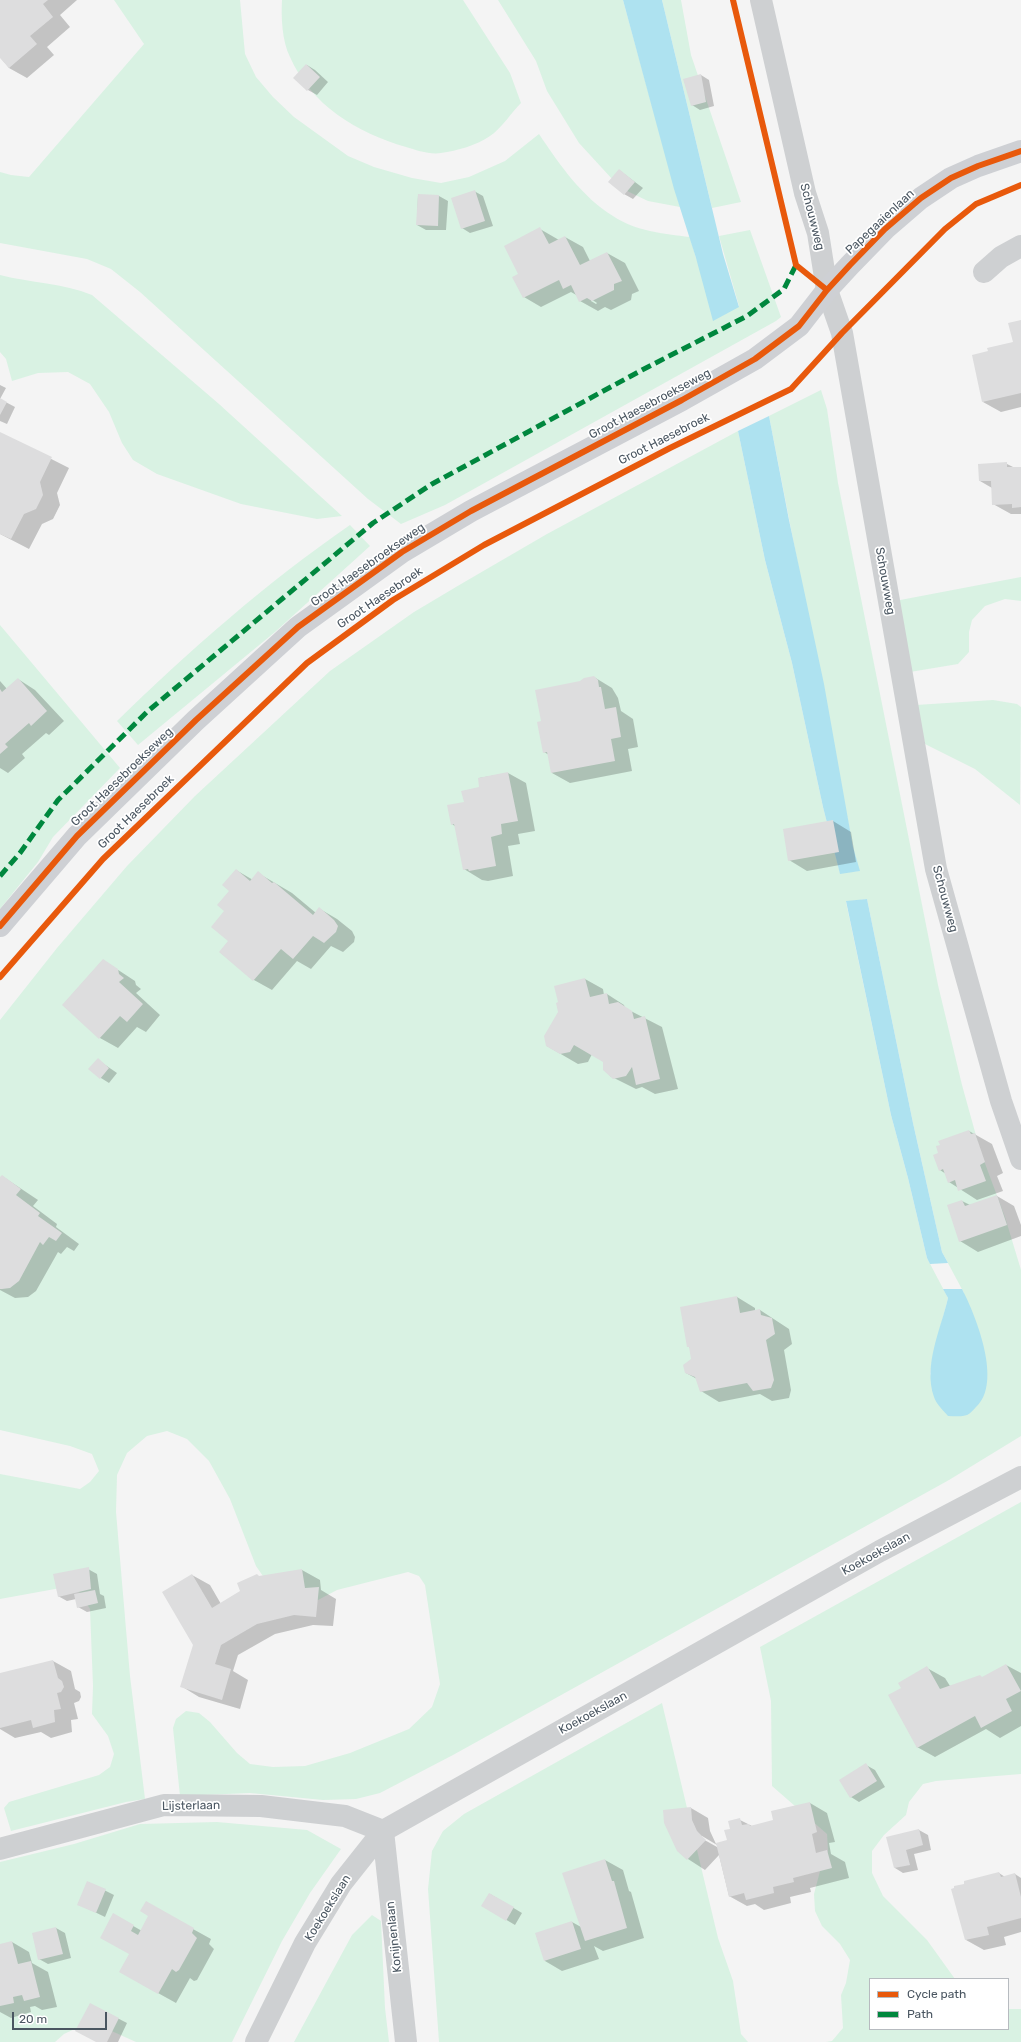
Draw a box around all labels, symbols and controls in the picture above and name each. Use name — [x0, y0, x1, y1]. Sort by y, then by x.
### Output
street label: Schouwweg — [797, 182, 827, 252]
street label: Papegaaienlaan — [843, 186, 917, 258]
street label: Groot Haesebroekseweg — [587, 366, 713, 442]
street label: Groot Haesebroek — [616, 410, 712, 468]
street label: Groot Haesebroekseweg — [308, 520, 428, 610]
street label: Schouwweg — [872, 546, 898, 616]
street label: Groot Haesebroek — [334, 564, 426, 632]
street label: Groot Haesebroekseweg — [68, 725, 176, 829]
street label: Groot Haesebroek — [95, 772, 177, 852]
street label: Schouwweg — [929, 864, 961, 934]
street label: Koekoekslaan — [839, 1529, 913, 1579]
street label: Koekoekslaan — [556, 1688, 630, 1738]
street label: Lijsterlaan — [162, 1798, 220, 1814]
street label: Koekoekslaan — [302, 1872, 354, 1944]
street label: Konijnenlaan — [383, 1901, 405, 1973]
legend — [869, 1978, 1009, 2030]
text: Cycle path — [907, 1987, 966, 2001]
scale bar — [14, 2004, 109, 2030]
text: Path — [907, 2007, 933, 2021]
text: 20 m — [19, 2012, 47, 2026]

